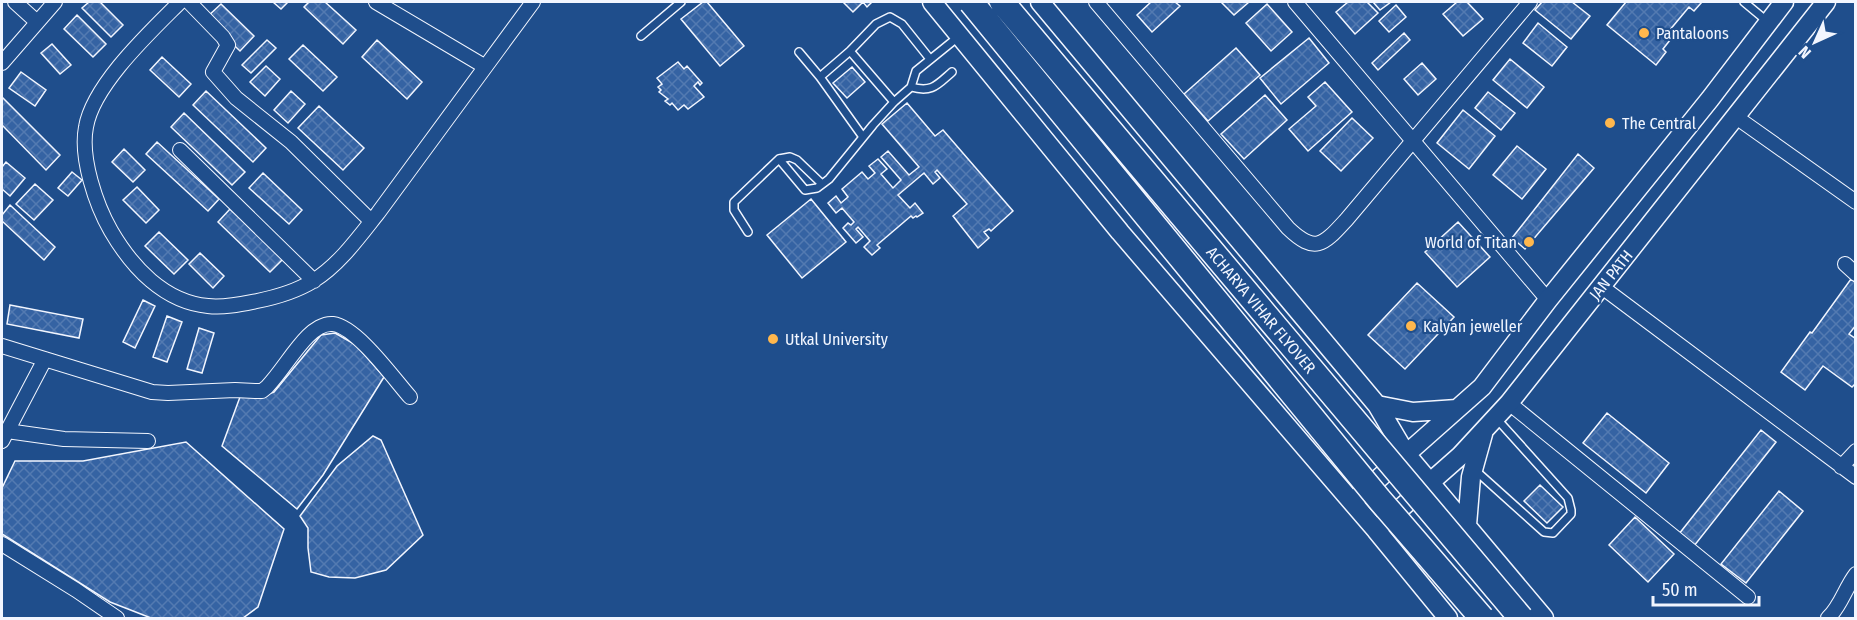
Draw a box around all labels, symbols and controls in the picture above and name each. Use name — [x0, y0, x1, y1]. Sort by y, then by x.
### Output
north arrow — [1785, 12, 1845, 72]
place label: Pantaloons — [1656, 24, 1729, 43]
marker: Pantaloons — [1637, 26, 1651, 40]
text: N — [1795, 42, 1815, 62]
place label: The Central — [1622, 114, 1696, 133]
marker: The Central — [1603, 116, 1617, 130]
place label: World of Titan — [1425, 233, 1517, 252]
marker: World of Titan — [1522, 235, 1536, 249]
street label: ACHARYA VIHAR FLYOVER — [1202, 243, 1320, 377]
street label: JAN PATH — [1585, 246, 1637, 304]
place label: Kalyan jeweller — [1423, 317, 1523, 336]
marker: Kalyan jeweller — [1404, 319, 1418, 333]
place label: Utkal University — [785, 330, 889, 349]
marker: Utkal University — [766, 332, 780, 346]
scale bar — [1653, 569, 1760, 607]
text: 50 m — [1662, 579, 1698, 601]

